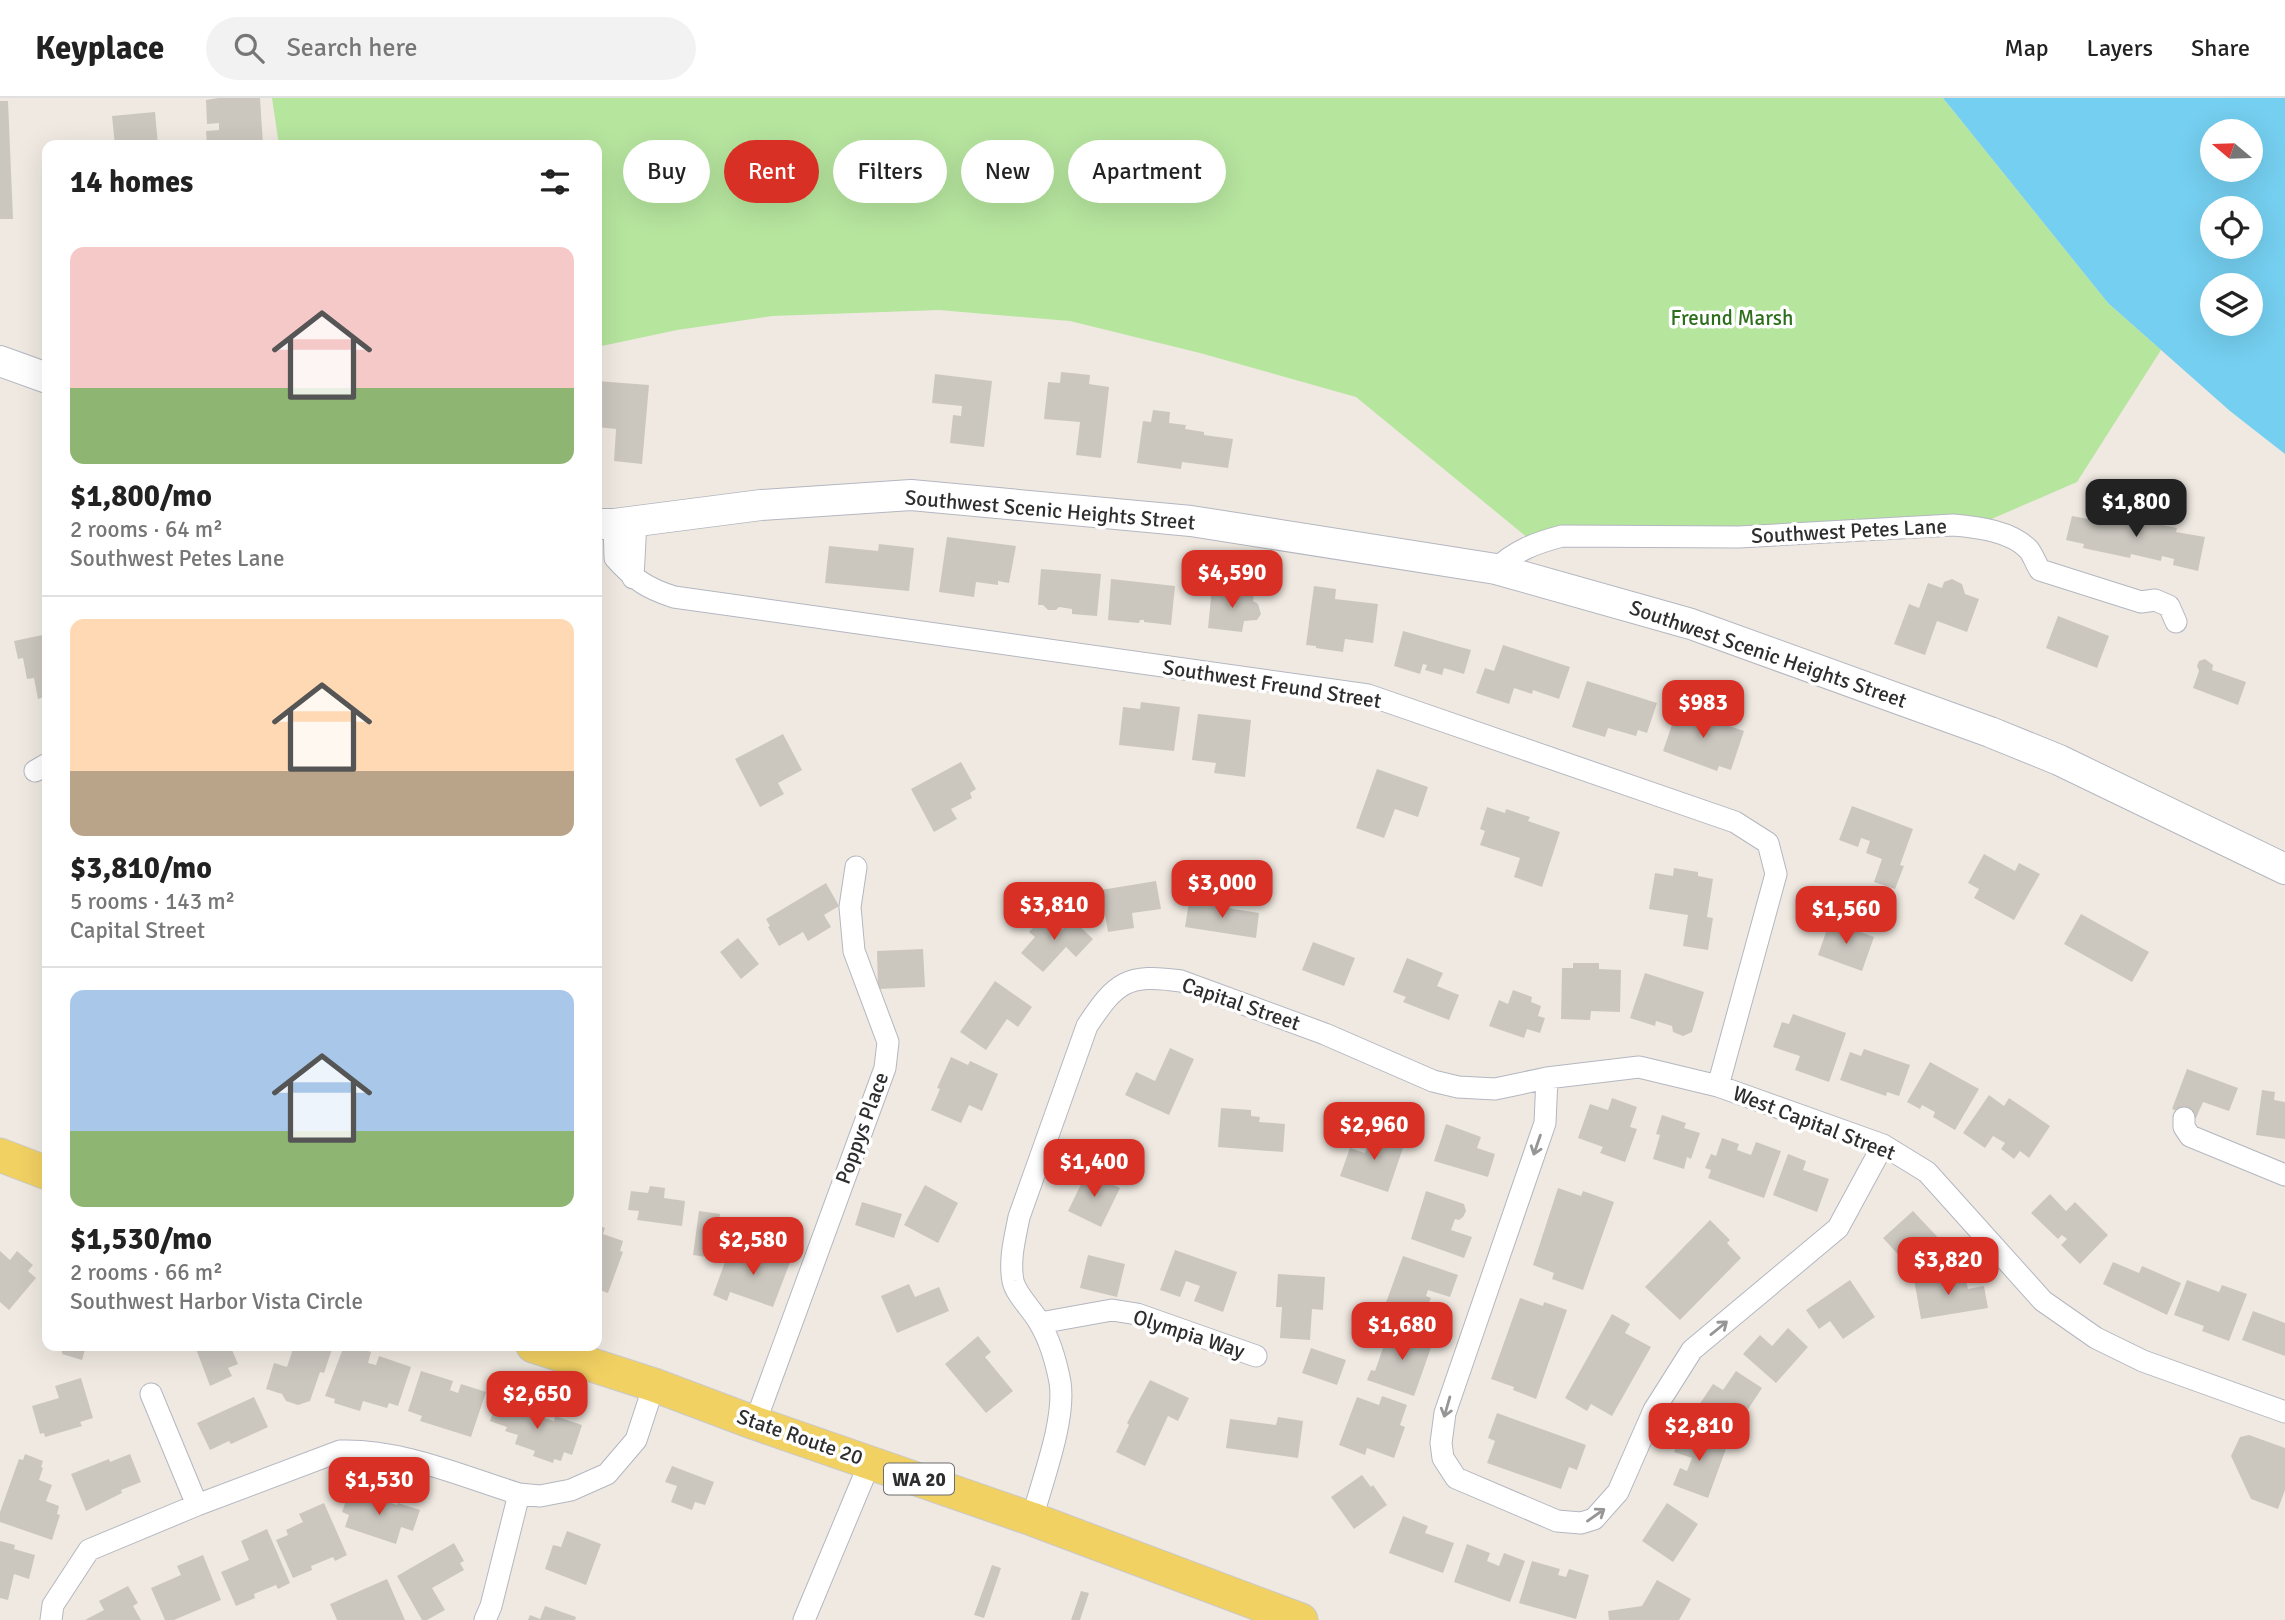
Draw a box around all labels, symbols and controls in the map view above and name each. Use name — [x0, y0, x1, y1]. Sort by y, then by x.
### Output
search box — [206, 17, 696, 80]
text: Keyplace — [35, 28, 164, 69]
icon: search — [230, 29, 268, 67]
text: Search here — [286, 32, 418, 64]
text: Map — [2004, 33, 2049, 63]
text: Layers — [2087, 33, 2153, 63]
text: Share — [2191, 33, 2250, 63]
north arrow — [2200, 119, 2263, 182]
map controls — [2200, 119, 2263, 336]
chip: Buy — [623, 140, 710, 203]
chip: Rent — [724, 140, 819, 203]
chip: Filters — [833, 140, 947, 203]
chip: New — [961, 140, 1054, 203]
chip: Apartment — [1068, 140, 1226, 203]
icon: filters — [536, 163, 574, 201]
text: 14 homes — [70, 164, 193, 201]
button: locate — [2200, 196, 2263, 259]
button: layers — [2200, 273, 2263, 336]
icon: home — [259, 292, 385, 418]
park label: Freund Marsh — [1671, 305, 1793, 331]
text: $1,800/mo — [70, 478, 212, 515]
pin: $1,800 — [2079, 480, 2193, 539]
street label: Southwest Scenic Heights Street — [904, 484, 1196, 536]
text: $1,800 — [2102, 487, 2170, 516]
street label: Southwest Petes Lane — [1751, 513, 1947, 549]
text: 2 rooms · 64 m² — [70, 515, 223, 544]
text: Southwest Petes Lane — [70, 544, 284, 573]
pin: $4,590 — [1175, 550, 1289, 610]
text: $4,590 — [1198, 558, 1266, 587]
street label: Southwest Scenic Heights Street — [1626, 594, 1910, 714]
street label: Southwest Freund Street — [1161, 654, 1383, 714]
icon: home — [259, 664, 385, 790]
pin: $983 — [1662, 680, 1744, 740]
text: $983 — [1678, 688, 1728, 717]
text: $3,810/mo — [70, 850, 212, 887]
pin: $3,000 — [1165, 860, 1279, 920]
text: $3,000 — [1188, 868, 1256, 897]
pin: $3,810 — [997, 882, 1111, 942]
pin: $1,560 — [1789, 886, 1903, 946]
text: 5 rooms · 143 m² — [70, 887, 235, 916]
text: $3,810 — [1020, 890, 1088, 919]
text: $1,560 — [1812, 894, 1880, 923]
text: Capital Street — [70, 916, 205, 945]
street label: Capital Street — [1178, 972, 1304, 1036]
icon: home — [259, 1035, 385, 1161]
street label: Poppys Place — [830, 1069, 894, 1187]
street label: West Capital Street — [1729, 1080, 1899, 1166]
pin: $2,960 — [1317, 1102, 1431, 1162]
text: $2,960 — [1340, 1110, 1408, 1139]
one-way arrow — [1530, 1134, 1542, 1156]
pin: $1,400 — [1037, 1140, 1151, 1199]
text: $1,400 — [1060, 1147, 1128, 1176]
pin: $2,580 — [696, 1218, 810, 1277]
text: $1,530/mo — [70, 1221, 212, 1258]
text: $2,580 — [719, 1225, 787, 1254]
pin: $3,820 — [1891, 1238, 2005, 1297]
text: $3,820 — [1914, 1245, 1982, 1274]
text: 2 rooms · 66 m² — [70, 1258, 223, 1287]
text: Southwest Harbor Vista Circle — [70, 1287, 363, 1316]
pin: $1,680 — [1345, 1302, 1459, 1362]
street label: Olympia Way — [1130, 1304, 1248, 1364]
text: $1,680 — [1368, 1310, 1436, 1339]
one-way arrow — [1709, 1321, 1727, 1336]
pin: $2,650 — [480, 1372, 594, 1431]
text: $2,650 — [503, 1379, 571, 1408]
one-way arrow — [1440, 1396, 1453, 1418]
street label: State Route 20 — [734, 1403, 866, 1471]
pin: $2,810 — [1642, 1404, 1756, 1463]
text: $2,810 — [1665, 1411, 1733, 1440]
pin: $1,530 — [322, 1458, 436, 1517]
road number: WA 20 — [884, 1464, 954, 1494]
text: $1,530 — [345, 1465, 413, 1494]
one-way arrow — [1585, 1507, 1605, 1522]

